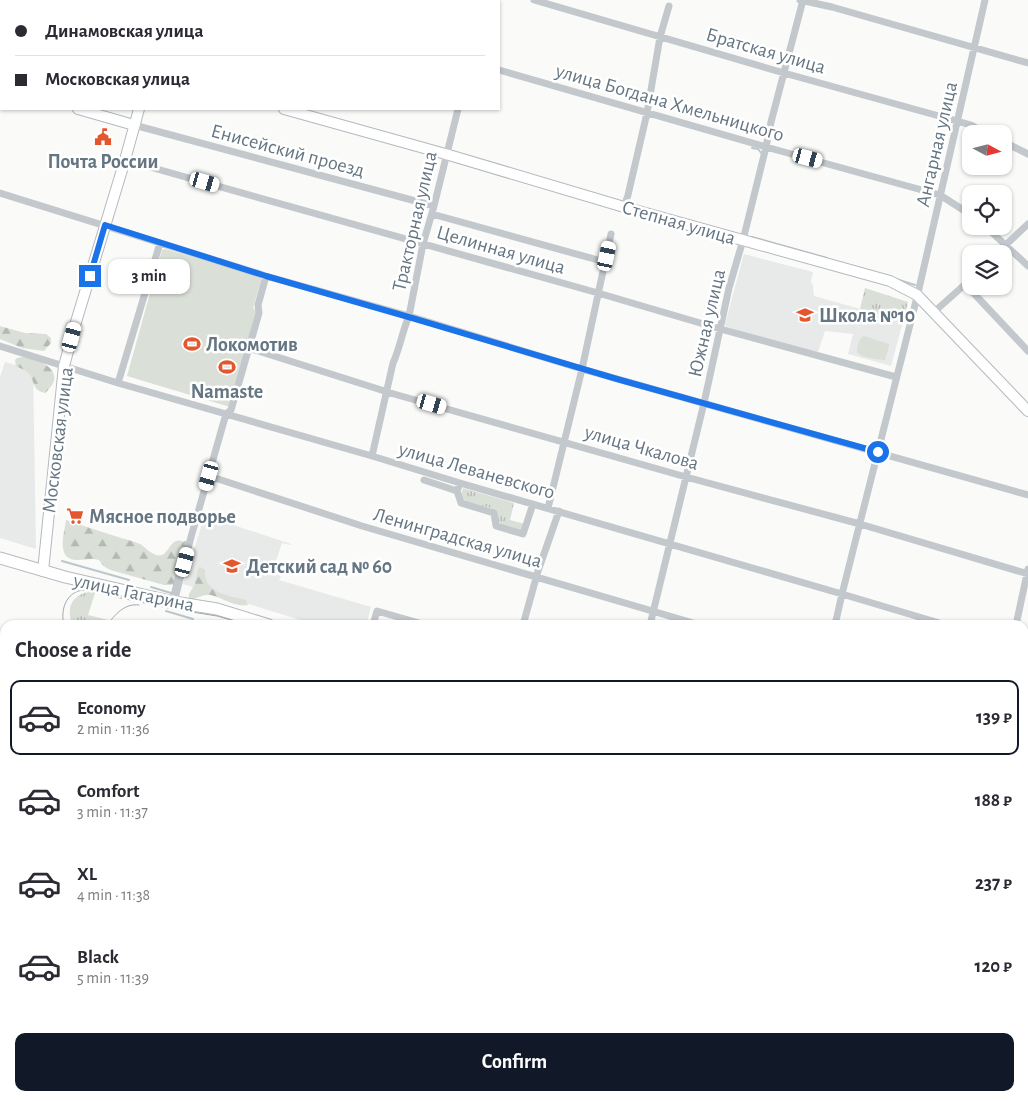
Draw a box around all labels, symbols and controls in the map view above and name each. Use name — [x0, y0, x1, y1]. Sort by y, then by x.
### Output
text: Динамовская улица — [45, 22, 203, 41]
street label: Братская улица — [704, 24, 828, 78]
street label: улица Богдана Хмельницкого — [552, 60, 786, 145]
text: Московская улица — [45, 70, 190, 89]
street label: Ангарная улица — [913, 80, 961, 209]
street label: Енисейский проезд — [209, 121, 367, 181]
north arrow — [962, 125, 1012, 175]
map controls — [962, 125, 1012, 295]
public building icon: Почта России — [93, 127, 113, 147]
car — [791, 147, 824, 169]
street label: Тракторная улица — [389, 149, 441, 293]
place label: Почта России — [47, 152, 159, 172]
car — [188, 171, 221, 193]
button: locate — [962, 185, 1012, 235]
street label: Степная улица — [620, 197, 738, 249]
street label: Целинная улица — [434, 222, 567, 278]
car — [596, 240, 617, 272]
button: layers — [962, 245, 1012, 295]
callout: 3 min — [108, 258, 190, 294]
route end — [79, 265, 101, 287]
street label: Южная улица — [685, 267, 729, 379]
text: 3 min — [132, 268, 166, 284]
school or university icon: Школа №10 — [795, 305, 815, 325]
place label: Школа №10 — [819, 306, 915, 326]
car — [60, 321, 83, 353]
sports icon: Локомотив — [182, 334, 202, 354]
place label: Локомотив — [206, 335, 298, 355]
sports icon: Namaste — [217, 357, 237, 377]
street label: Московская улица — [39, 366, 77, 514]
place label: Namaste — [191, 382, 263, 402]
car — [415, 393, 448, 415]
street label: улица Чкалова — [581, 422, 701, 474]
street label: улица Леваневского — [395, 439, 557, 503]
route start — [867, 441, 889, 463]
car — [197, 460, 220, 492]
street label: Ленинградская улица — [371, 504, 544, 572]
supermarket icon: Мясное подворье — [65, 506, 85, 526]
place label: Мясное подворье — [89, 507, 236, 527]
car — [173, 546, 196, 578]
school or university icon: Детский сад № 60 — [222, 556, 242, 576]
place label: Детский сад № 60 — [246, 557, 392, 577]
street label: улица Гагарина — [71, 570, 196, 616]
text: Choose a ride — [15, 639, 131, 661]
icon: car — [17, 695, 62, 740]
text: Economy — [77, 699, 146, 718]
text: 139 ₽ — [976, 708, 1012, 727]
text: 2 min · 11:36 — [77, 721, 150, 737]
icon: car — [17, 778, 62, 823]
text: Comfort — [77, 782, 139, 801]
text: 188 ₽ — [975, 791, 1012, 810]
text: 3 min · 11:37 — [77, 804, 148, 820]
icon: car — [17, 861, 62, 906]
text: XL — [77, 865, 97, 884]
text: 237 ₽ — [975, 874, 1012, 893]
text: 4 min · 11:38 — [77, 887, 150, 903]
icon: car — [17, 944, 62, 989]
text: Black — [77, 948, 119, 967]
text: 120 ₽ — [975, 957, 1012, 976]
text: 5 min · 11:39 — [77, 970, 149, 986]
button: Confirm — [15, 1033, 1014, 1091]

